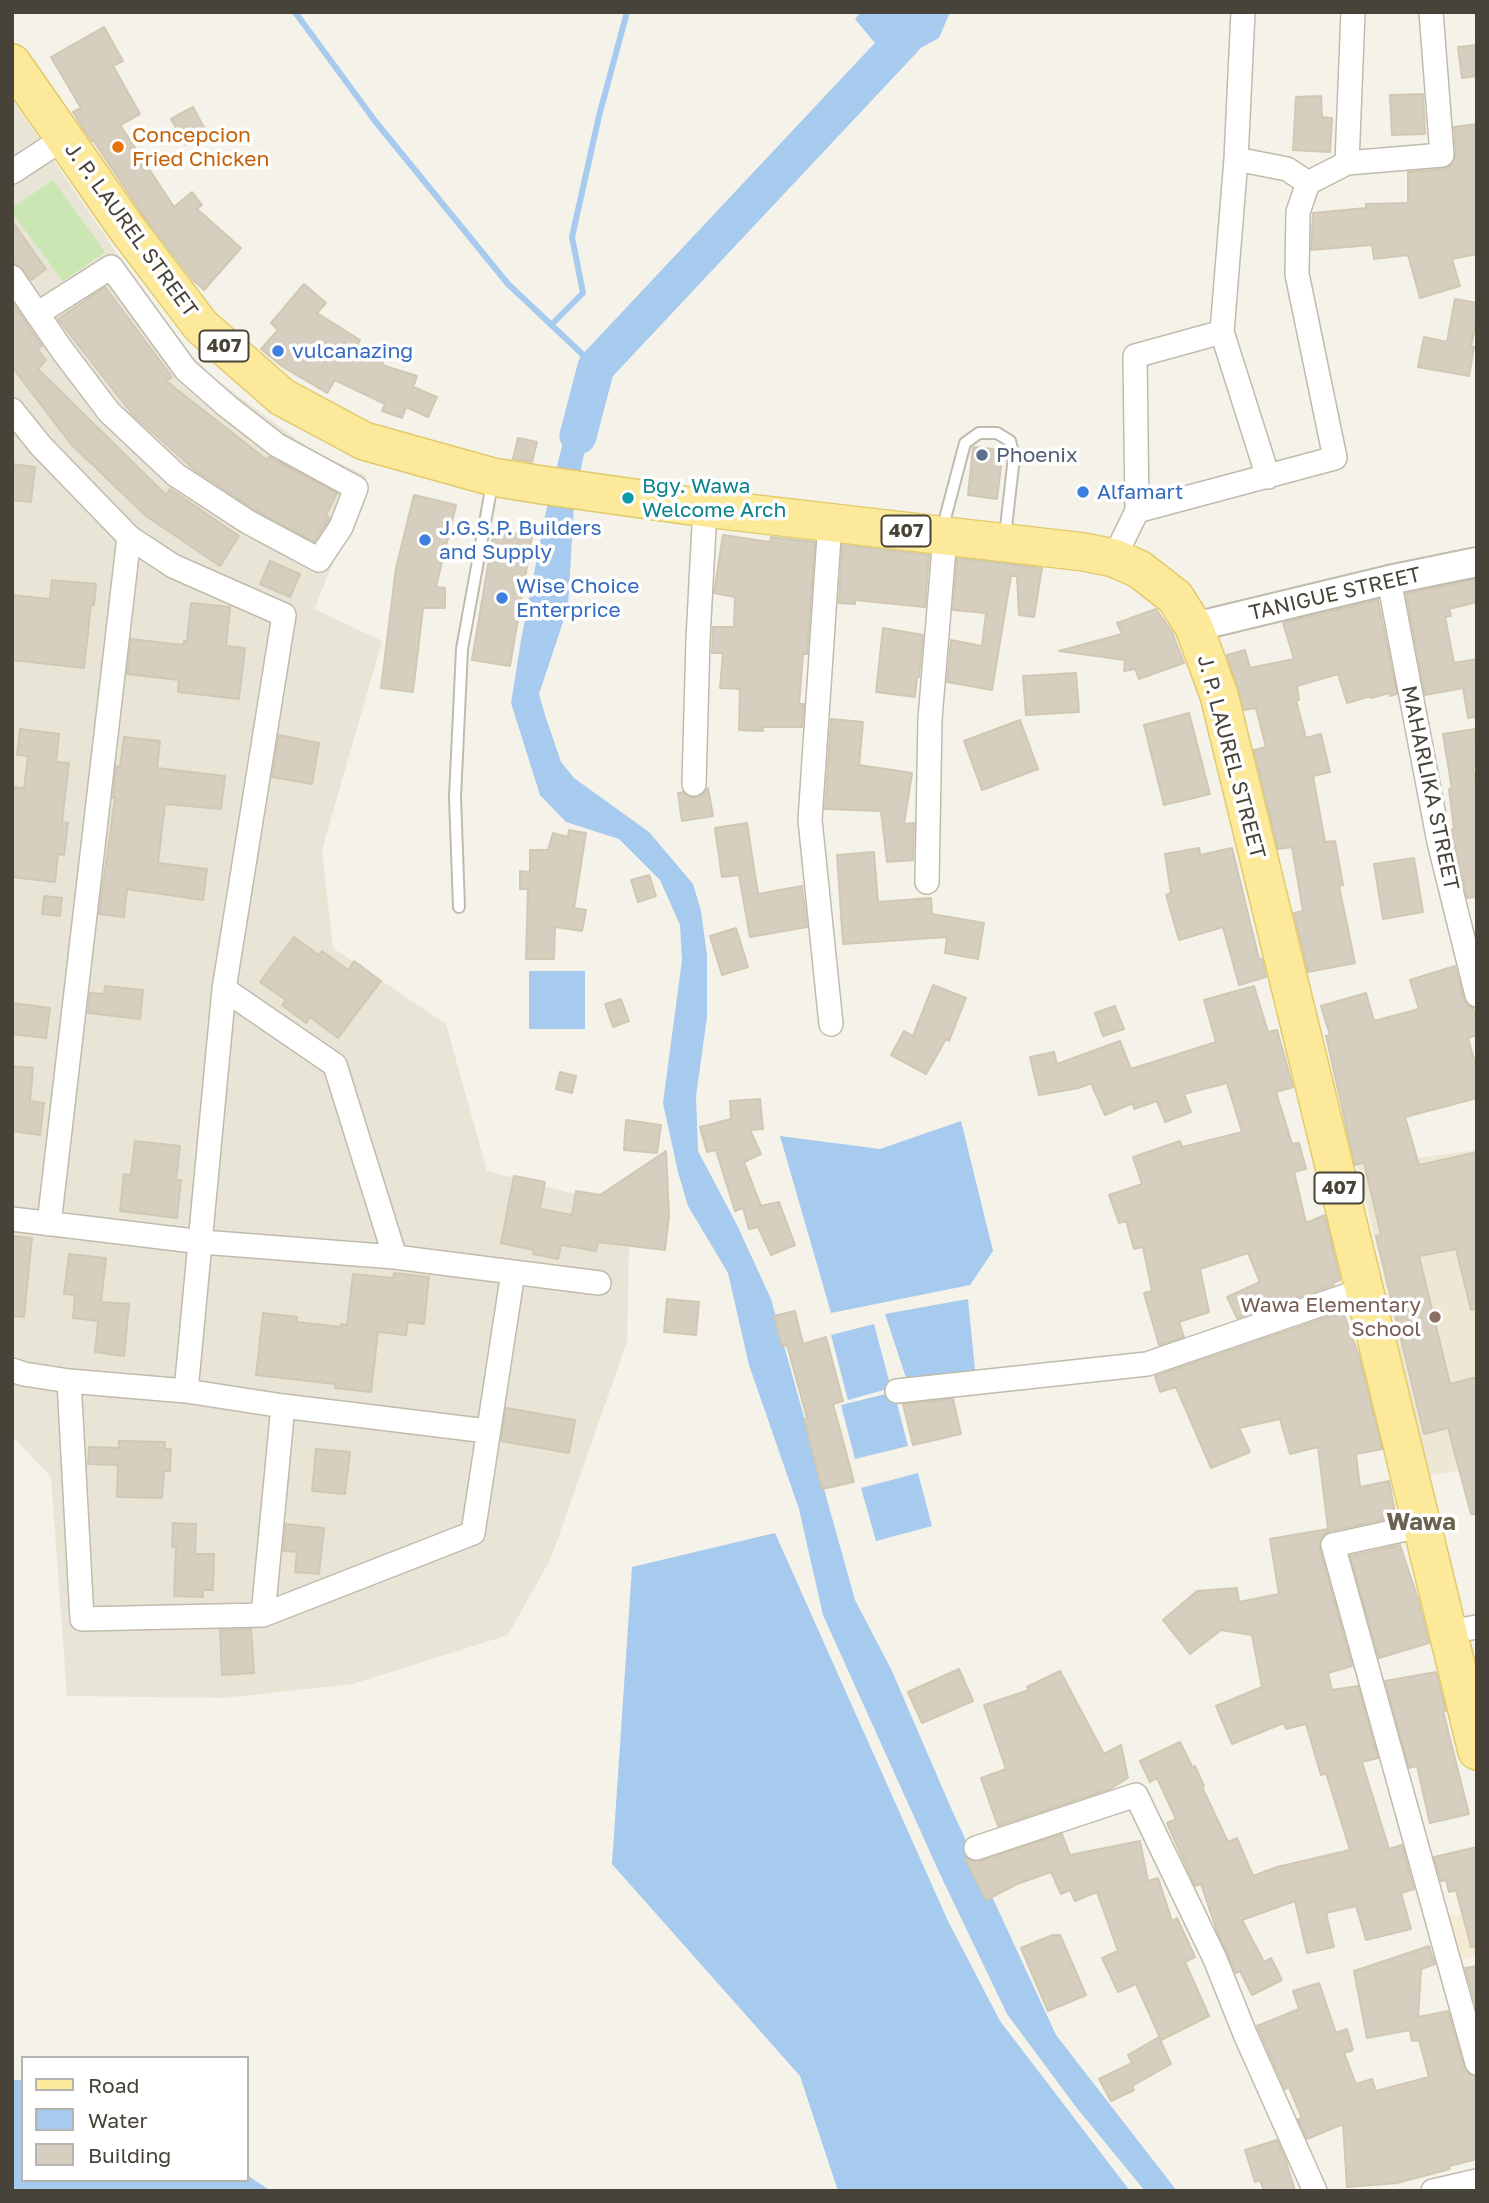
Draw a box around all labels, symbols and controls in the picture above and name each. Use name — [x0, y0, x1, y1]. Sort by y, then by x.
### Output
place label: Concepcion Fried Chicken — [132, 122, 269, 172]
street label: J. P. LAUREL STREET — [59, 138, 203, 322]
marker: Concepcion Fried Chicken — [110, 139, 126, 155]
road number: 407 — [200, 330, 248, 362]
place label: vulcanazing — [292, 338, 413, 364]
marker: vulcanazing — [270, 343, 286, 359]
place label: Phoenix — [996, 442, 1078, 468]
marker: Phoenix — [974, 447, 990, 463]
place label: Bgy. Wawa Welcome Arch — [642, 473, 786, 523]
place label: Alfamart — [1097, 479, 1184, 505]
marker: Alfamart — [1075, 484, 1091, 500]
marker: Bgy. Wawa Welcome Arch — [620, 490, 636, 506]
place label: J.G.S.P. Builders and Supply — [439, 515, 602, 565]
road number: 407 — [881, 516, 930, 546]
marker: J.G.S.P. Builders and Supply — [417, 532, 433, 548]
street label: TANIGUE STREET — [1247, 562, 1423, 626]
place label: Wise Choice Enterprice — [516, 573, 639, 623]
marker: Wise Choice Enterprice — [494, 590, 510, 606]
street label: J. P. LAUREL STREET — [1192, 652, 1270, 862]
street label: MAHARLIKA STREET — [1396, 683, 1464, 893]
road number: 407 — [1314, 1172, 1364, 1204]
place label: Wawa Elementary School — [1241, 1292, 1421, 1342]
marker: Wawa Elementary School — [1427, 1309, 1443, 1325]
district label: Wawa — [1386, 1508, 1456, 1536]
legend — [21, 2056, 248, 2182]
text: Road — [88, 2072, 139, 2098]
text: Water — [88, 2107, 148, 2133]
text: Building — [88, 2142, 171, 2168]

